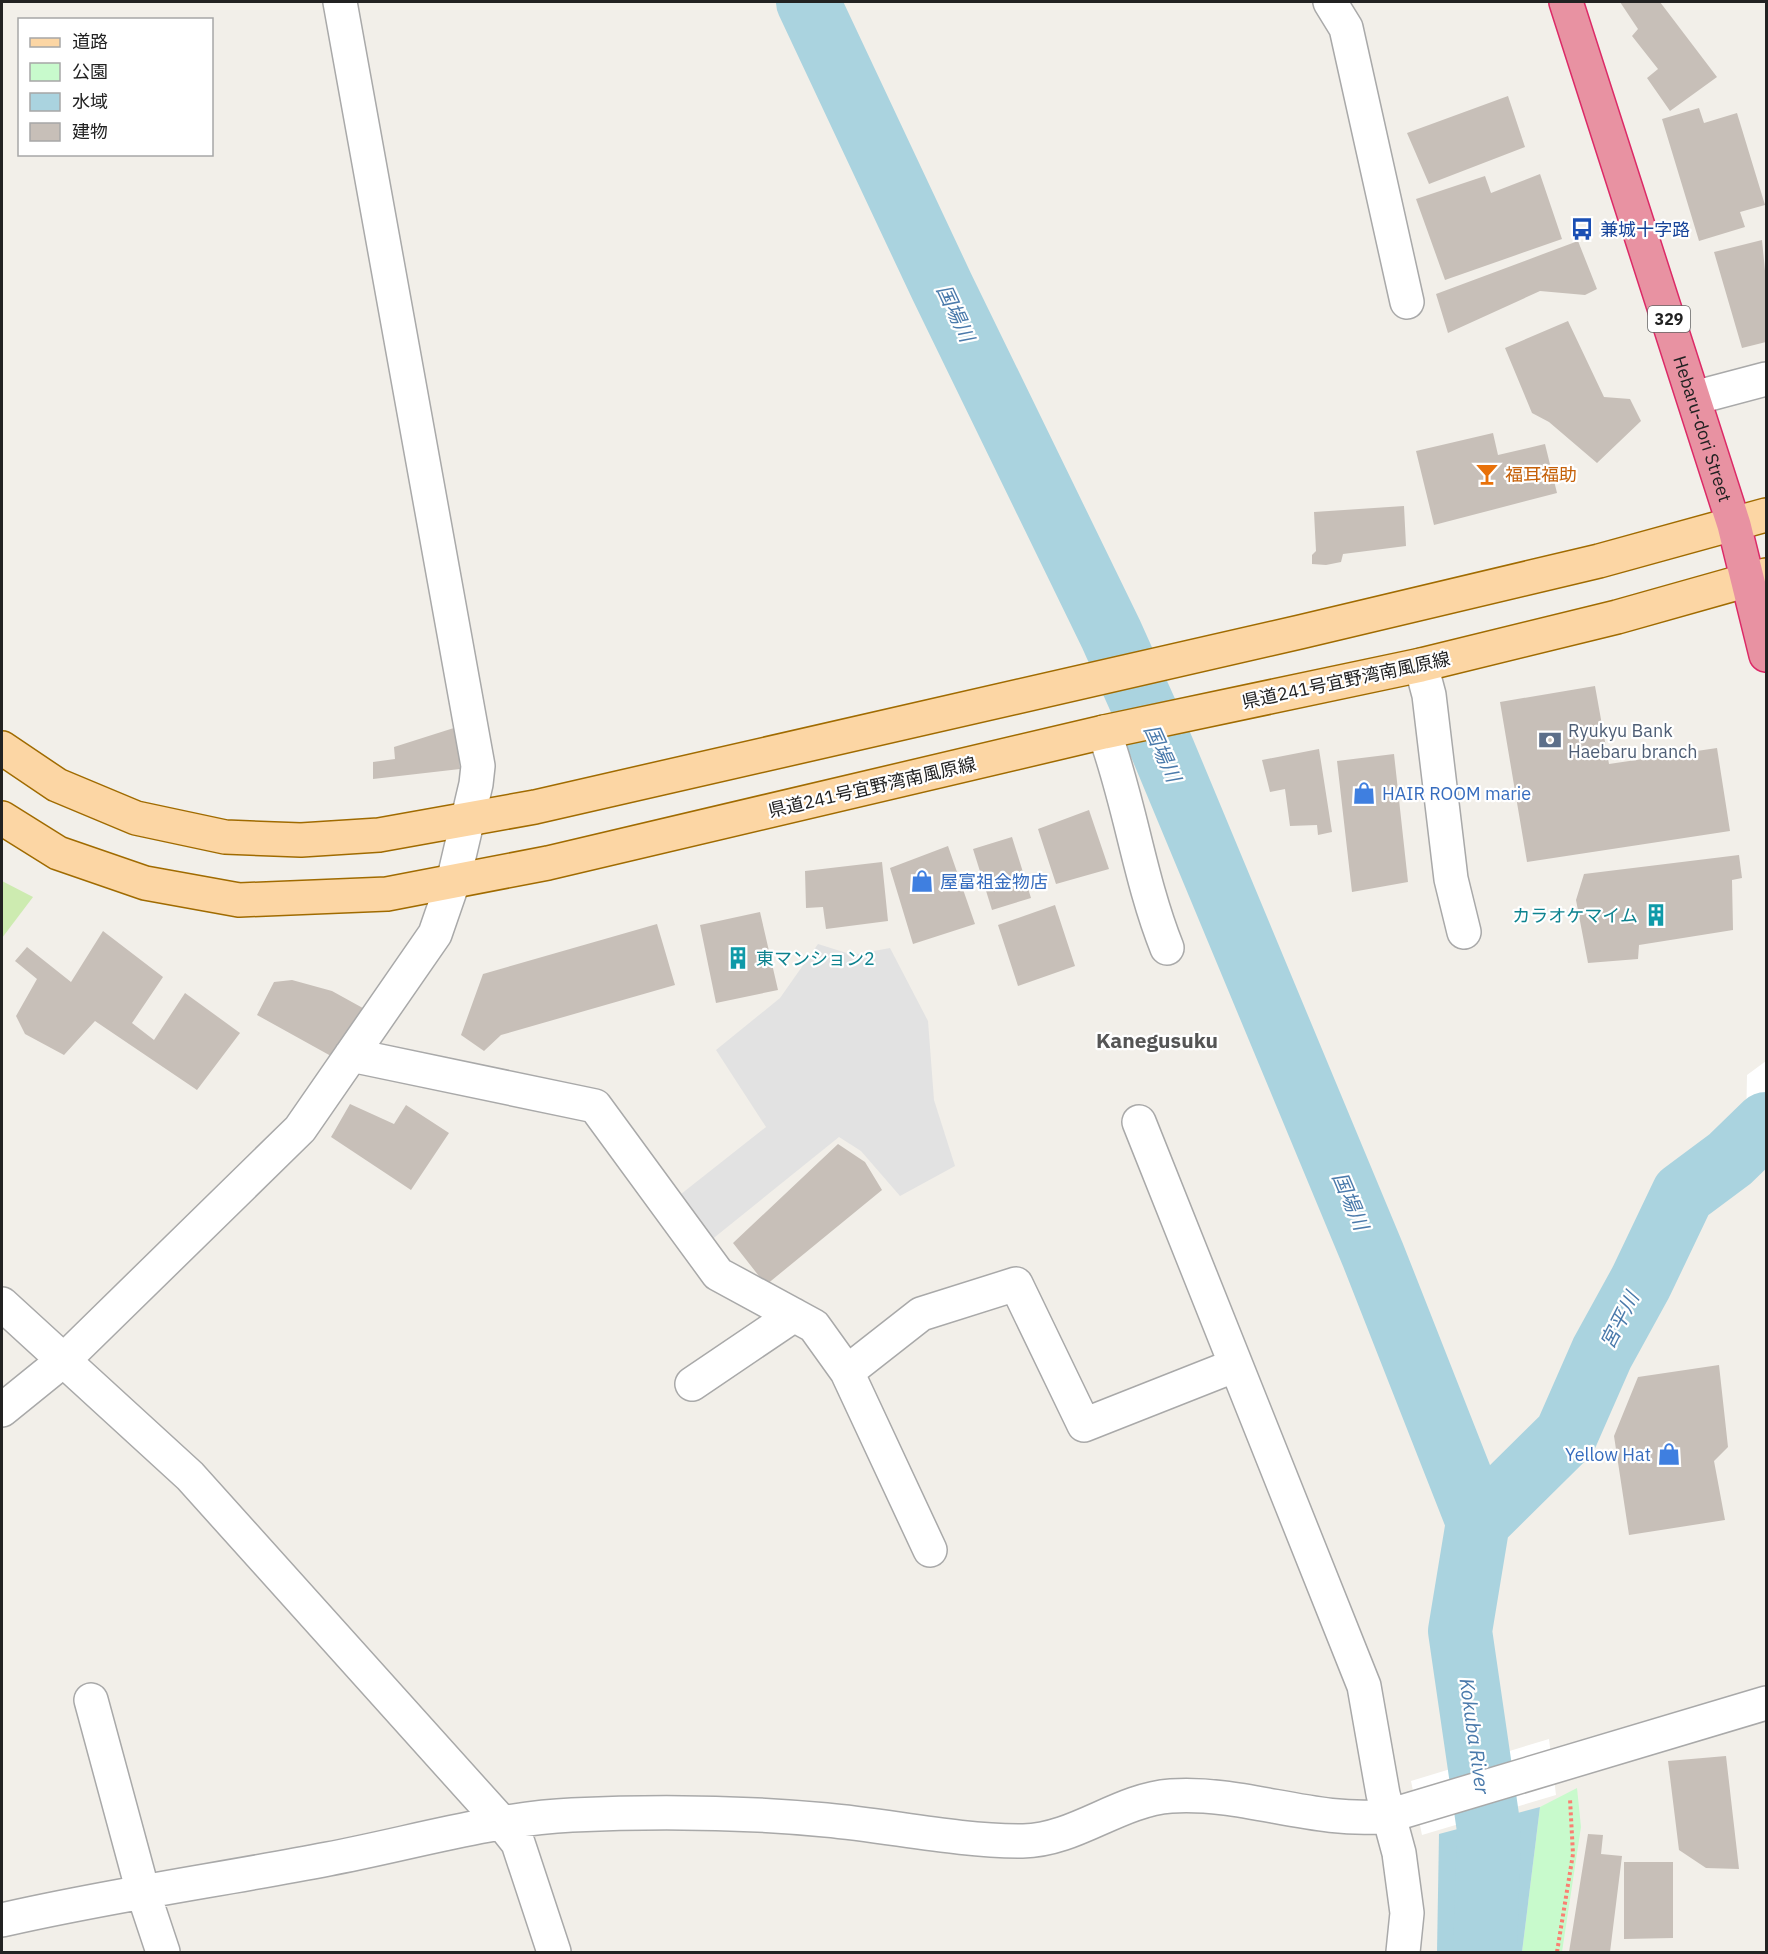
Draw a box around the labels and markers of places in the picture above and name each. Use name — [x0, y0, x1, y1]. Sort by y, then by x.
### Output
bus stop icon: 兼城十字路 — [1569, 216, 1595, 242]
place label: 兼城十字路 — [1600, 218, 1690, 241]
bar icon: 福耳福助 — [1474, 461, 1500, 487]
place label: 福耳福助 — [1505, 463, 1577, 486]
place label: Ryukyu Bank Haebaru branch — [1568, 719, 1697, 763]
bank icon: Ryukyu Bank Haebaru branch — [1537, 727, 1563, 753]
shop icon: HAIR ROOM marie — [1351, 780, 1377, 806]
place label: HAIR ROOM marie — [1382, 782, 1531, 805]
shop icon: 屋富祖金物店 — [909, 868, 935, 894]
place label: 屋富祖金物店 — [940, 870, 1048, 893]
building icon: カラオケマイム — [1643, 902, 1669, 928]
place label: カラオケマイム — [1512, 904, 1638, 927]
building icon: 東マンション2 — [725, 945, 751, 971]
place label: 東マンション2 — [756, 947, 875, 970]
shop icon: Yellow Hat — [1656, 1441, 1682, 1467]
place label: Yellow Hat — [1565, 1443, 1651, 1466]

